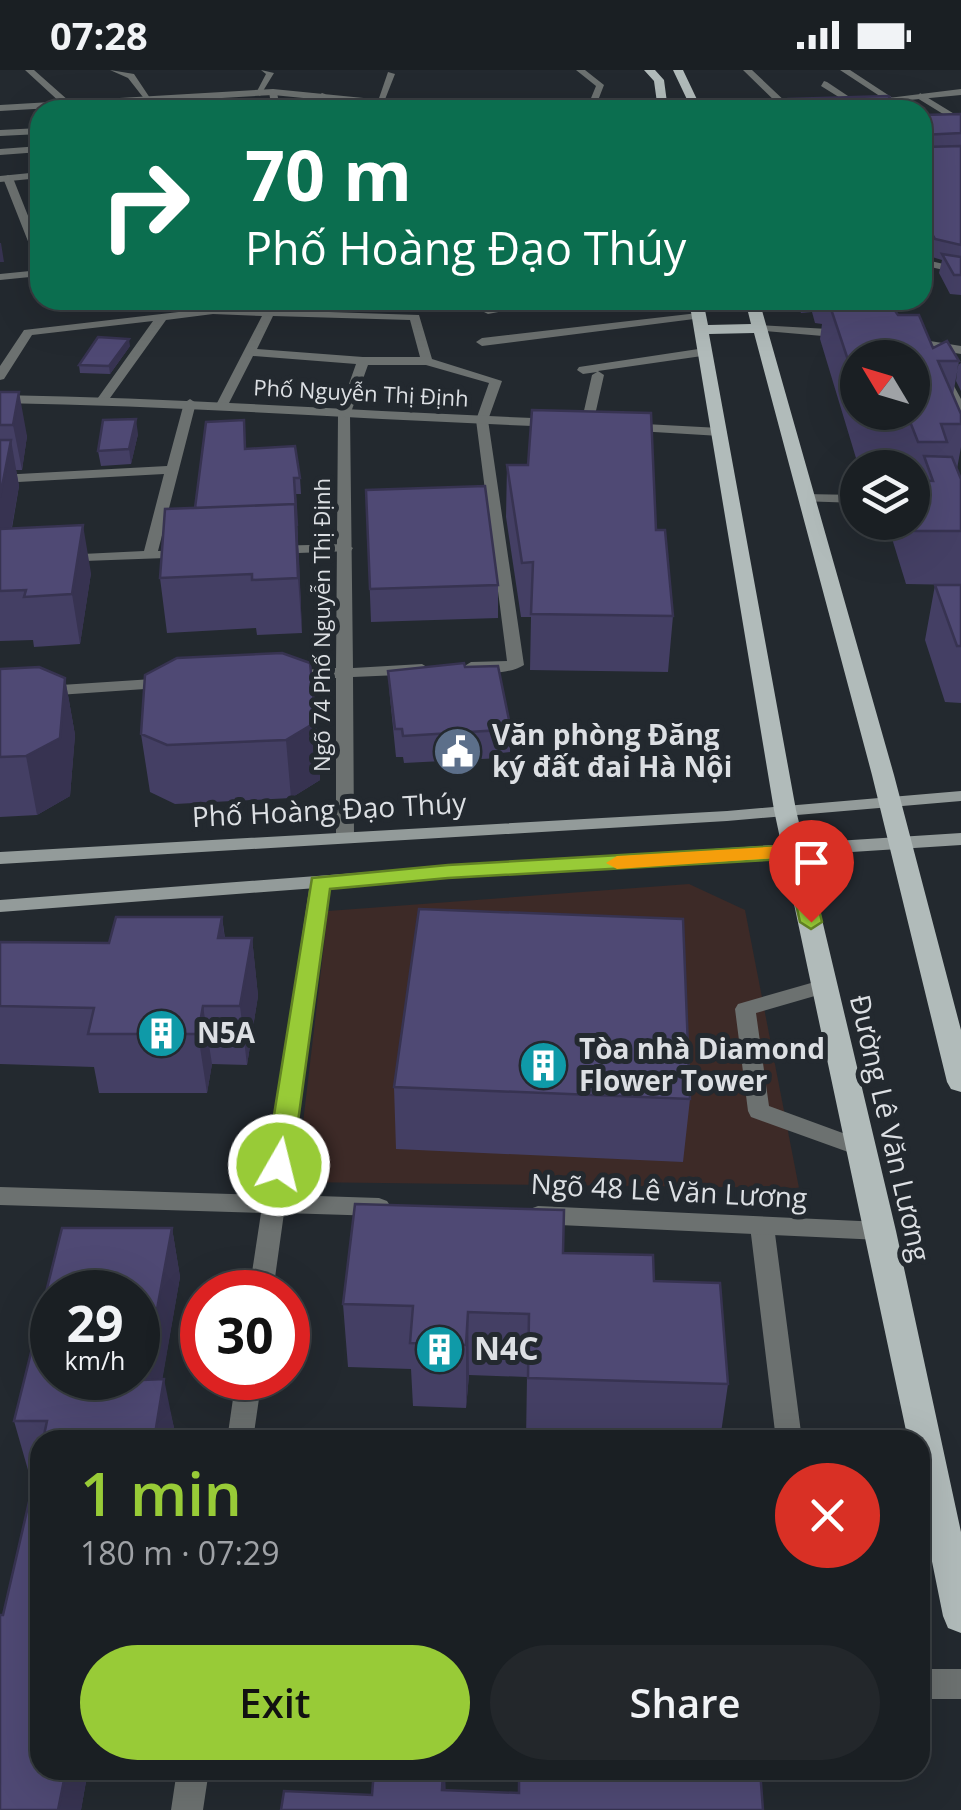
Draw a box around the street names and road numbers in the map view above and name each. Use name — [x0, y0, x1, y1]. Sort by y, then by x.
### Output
street label: Phố Nguyễn Thị Định — [253, 371, 470, 413]
street label: Ngõ 74 Phố Nguyễn Thị Định — [306, 478, 336, 772]
street label: Phố Hoàng Đạo Thúy — [191, 783, 468, 835]
street label: Đường Lê Văn Lương — [842, 991, 940, 1265]
street label: Ngõ 48 Lê Văn Lương — [530, 1164, 808, 1216]

